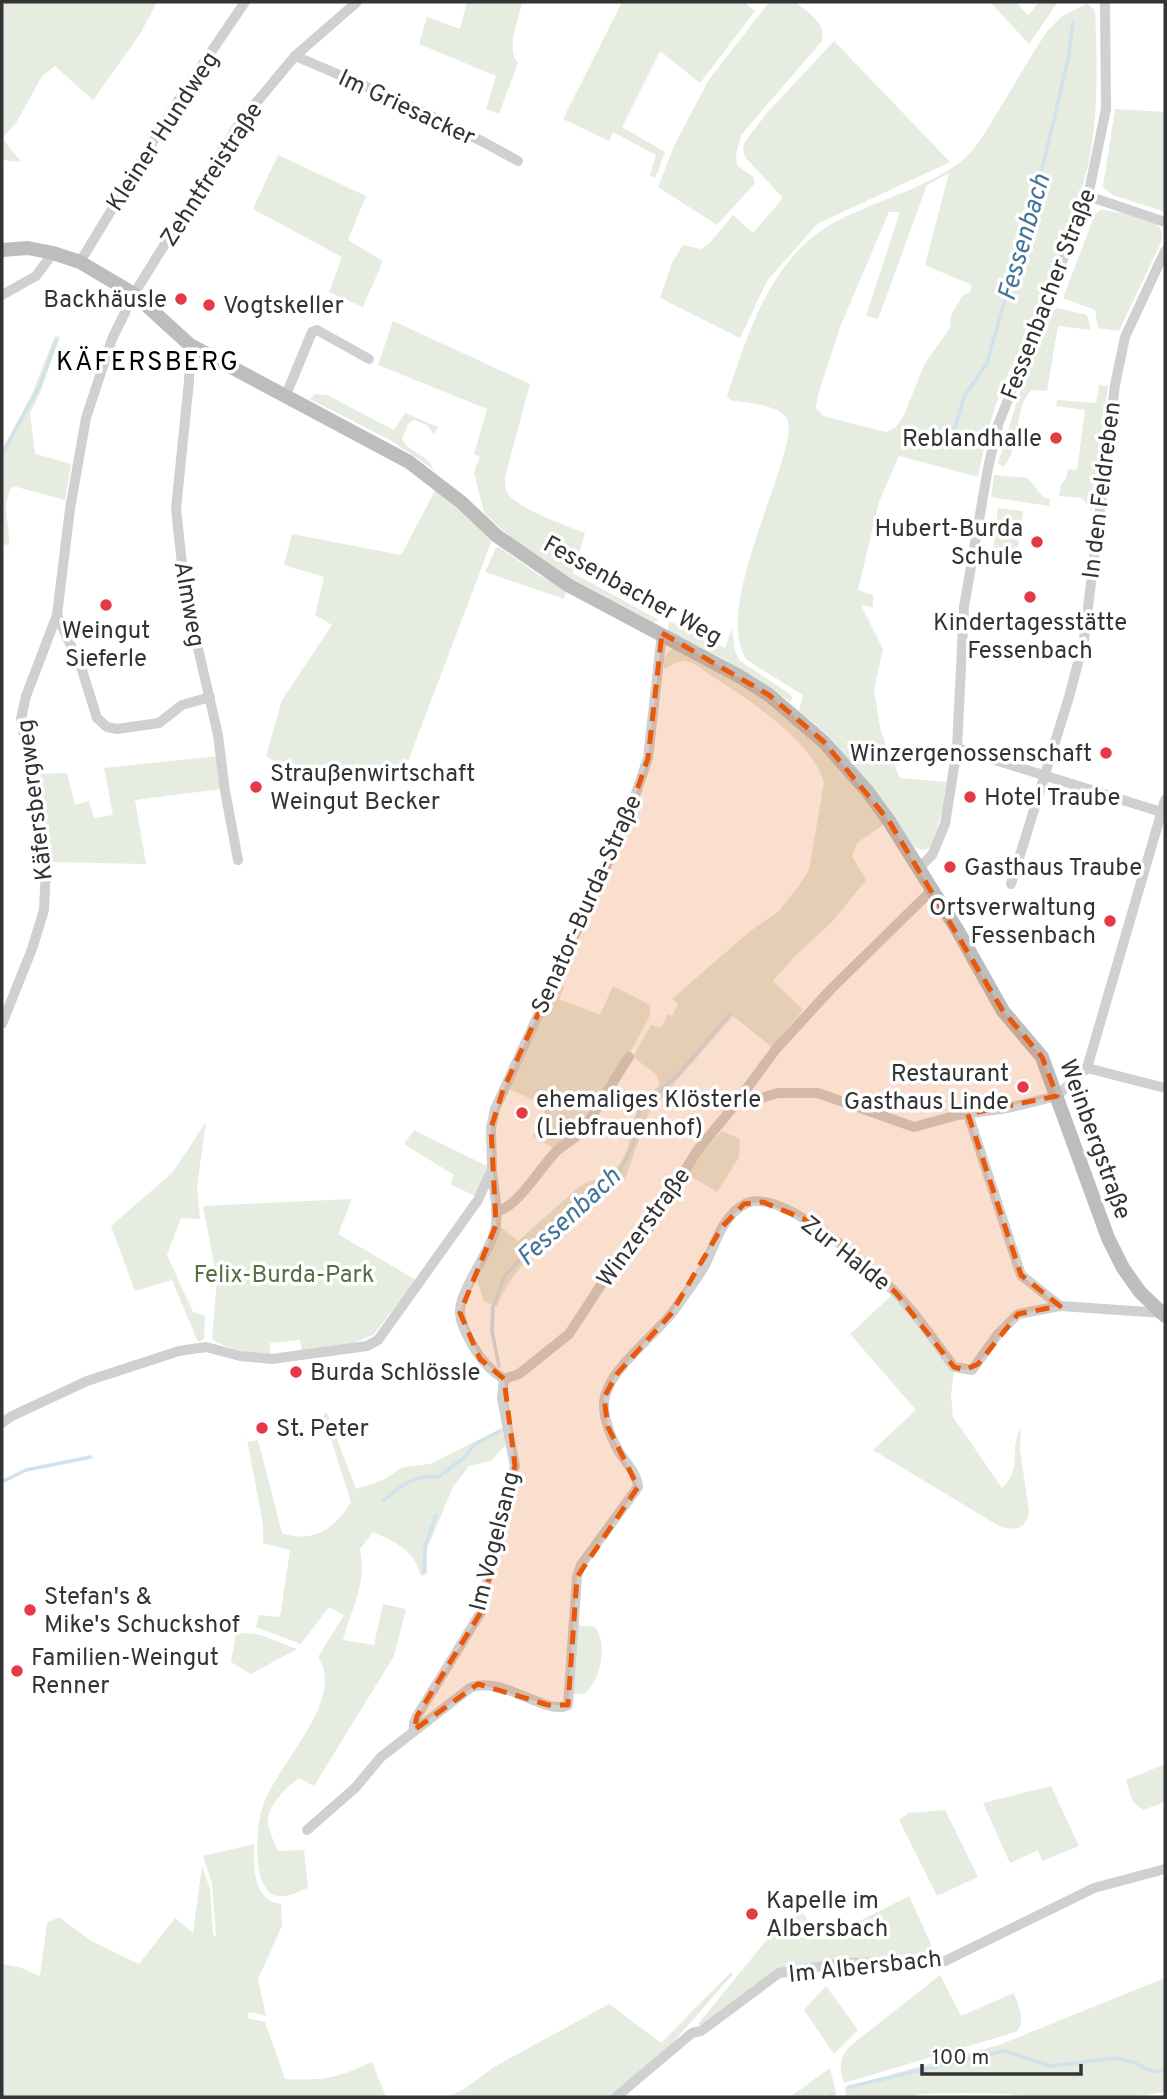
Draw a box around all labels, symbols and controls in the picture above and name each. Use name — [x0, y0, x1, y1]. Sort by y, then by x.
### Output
street label: Kleiner Hundweg — [101, 46, 227, 218]
street label: Im Griesacker — [333, 64, 479, 154]
street label: Zehntfreistraße — [155, 97, 271, 253]
water label: Fessenbach — [992, 170, 1059, 305]
street label: Fessenbacher Straße — [996, 185, 1104, 405]
place label: Backhäusle — [43, 286, 167, 316]
marker: Backhäusle — [173, 291, 189, 307]
place label: Vogtskeller — [223, 292, 344, 322]
marker: Vogtskeller — [201, 297, 217, 313]
district label: KÄFERSBERG — [56, 346, 240, 380]
street label: In den Feldreben — [1077, 400, 1129, 580]
place label: Reblandhalle — [902, 425, 1042, 455]
marker: Reblandhalle — [1048, 430, 1064, 446]
place label: Hubert-Burda Schule — [874, 515, 1023, 573]
street label: Fessenbacher Weg — [537, 530, 727, 653]
marker: Hubert-Burda Schule — [1029, 534, 1045, 550]
street label: Almweg — [166, 559, 210, 650]
marker: Kindertagesstätte Fessenbach — [1022, 589, 1038, 605]
marker: Weingut Sieferle — [98, 597, 114, 613]
place label: Kindertagesstätte Fessenbach — [933, 609, 1127, 667]
place label: Weingut Sieferle — [62, 617, 150, 675]
street label: Käfersbergweg — [11, 718, 61, 882]
place label: Winzergenossenschaft — [849, 740, 1092, 770]
marker: Winzergenossenschaft — [1098, 745, 1114, 761]
place label: Straußenwirtschaft Weingut Becker — [270, 760, 475, 818]
marker: Straußenwirtschaft Weingut Becker — [248, 779, 264, 795]
place label: Hotel Traube — [984, 784, 1120, 814]
marker: Hotel Traube — [962, 789, 978, 805]
street label: Senator-Burda-Straße — [526, 791, 650, 1019]
place label: Gasthaus Traube — [964, 854, 1142, 884]
marker: Gasthaus Traube — [942, 859, 958, 875]
place label: Ortsverwaltung Fessenbach — [929, 894, 1096, 952]
marker: Ortsverwaltung Fessenbach — [1102, 913, 1118, 929]
street label: Weinbergstraße — [1051, 1056, 1137, 1224]
place label: Restaurant Gasthaus Linde — [844, 1060, 1009, 1118]
marker: Restaurant Gasthaus Linde — [1015, 1079, 1031, 1095]
place label: ehemaliges Klösterle (Liebfrauenhof) — [536, 1086, 761, 1144]
marker: ehemaliges Klösterle (Liebfrauenhof) — [514, 1105, 530, 1121]
water label: Fessenbach — [511, 1161, 629, 1274]
street label: Winzerstraße — [591, 1162, 698, 1294]
street label: Zur Halde — [794, 1210, 896, 1299]
park label: Felix-Burda-Park — [193, 1261, 375, 1291]
place label: Burda Schlössle — [310, 1359, 481, 1389]
marker: Burda Schlössle — [288, 1364, 304, 1380]
place label: St. Peter — [276, 1415, 369, 1445]
marker: St. Peter — [254, 1420, 270, 1436]
street label: Im Vogelsang — [464, 1469, 528, 1614]
place label: Stefan's & Mike's Schuckshof — [44, 1583, 240, 1641]
marker: Stefan's & Mike's Schuckshof — [22, 1602, 38, 1618]
place label: Familien-Weingut Renner — [31, 1644, 219, 1702]
marker: Familien-Weingut Renner — [9, 1663, 25, 1679]
place label: Kapelle im Albersbach — [766, 1887, 888, 1945]
marker: Kapelle im Albersbach — [744, 1906, 760, 1922]
street label: Im Albersbach — [787, 1945, 943, 1991]
scale bar — [922, 2032, 1081, 2076]
text: 100 m — [932, 2045, 989, 2072]

